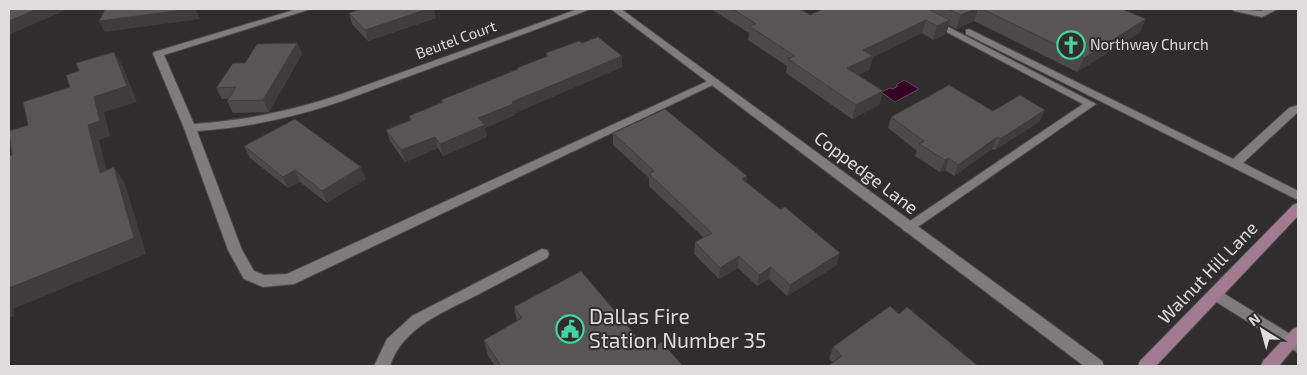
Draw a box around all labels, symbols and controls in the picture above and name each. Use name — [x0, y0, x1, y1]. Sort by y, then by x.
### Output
street label: Beutel Court — [413, 16, 499, 62]
church icon: Northway Church — [1056, 30, 1086, 60]
place label: Northway Church — [1090, 35, 1209, 53]
street label: Coppedge Lane — [810, 126, 923, 218]
street label: Walnut Hill Lane — [1153, 217, 1262, 328]
place label: Dallas Fire Station Number 35 — [589, 303, 766, 352]
north arrow — [1237, 305, 1287, 355]
text: N — [1245, 309, 1263, 329]
public building icon: Dallas Fire Station Number 35 — [555, 314, 585, 344]

